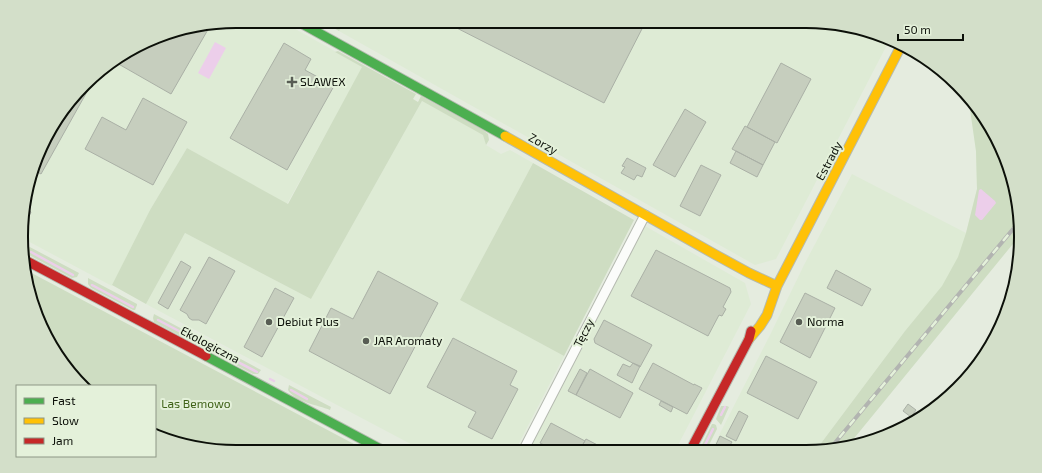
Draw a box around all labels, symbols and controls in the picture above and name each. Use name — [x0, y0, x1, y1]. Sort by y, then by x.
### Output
scale bar — [898, 16, 963, 42]
text: 50 m — [904, 22, 931, 36]
place label: SLAWEX — [300, 74, 346, 88]
marker: SLAWEX — [287, 77, 297, 87]
street label: Zorzy — [527, 130, 561, 157]
street label: Estrady — [812, 138, 844, 182]
place label: Debiut Plus — [277, 314, 339, 328]
place label: Norma — [807, 314, 844, 328]
street label: Tęczy — [570, 315, 597, 349]
marker: Debiut Plus — [264, 317, 274, 327]
marker: Norma — [794, 317, 804, 327]
street label: Ekologiczna — [178, 323, 242, 366]
place label: JAR Aromaty — [374, 333, 443, 347]
marker: JAR Aromaty — [361, 336, 371, 346]
legend — [16, 385, 156, 457]
text: Fast — [52, 393, 76, 407]
park label: Las Bemowo — [161, 396, 231, 410]
text: Slow — [52, 413, 79, 427]
text: Jam — [52, 433, 73, 447]

